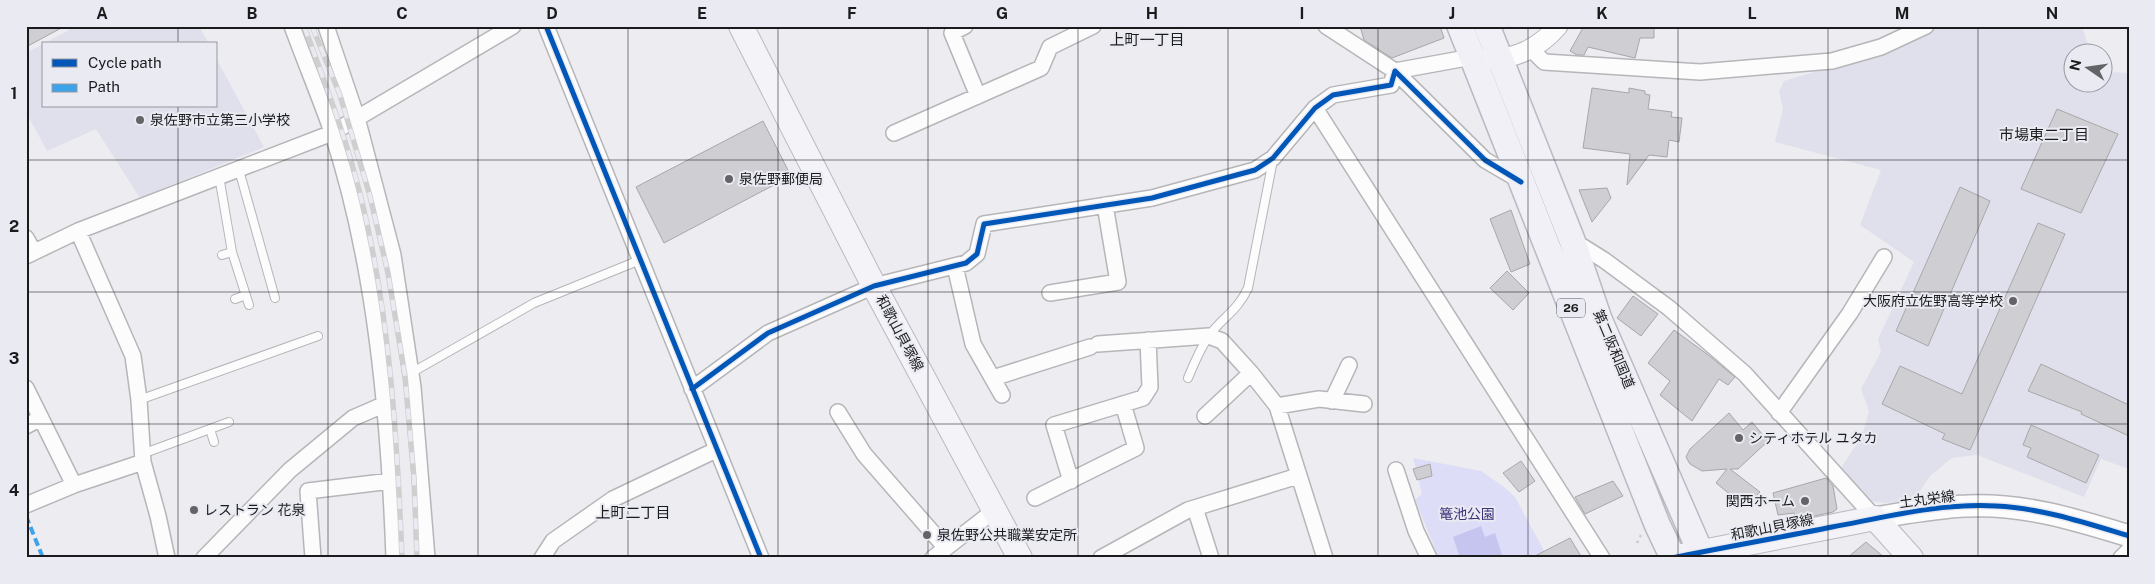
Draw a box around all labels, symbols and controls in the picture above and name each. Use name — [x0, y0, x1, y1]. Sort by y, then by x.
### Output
text: A — [96, 4, 108, 23]
text: B — [247, 4, 258, 23]
text: C — [396, 4, 408, 23]
text: D — [546, 4, 558, 23]
text: E — [697, 4, 707, 23]
text: F — [847, 4, 857, 23]
text: G — [996, 4, 1008, 23]
text: H — [1146, 4, 1158, 23]
text: I — [1300, 4, 1304, 23]
text: J — [1449, 4, 1455, 23]
text: K — [1596, 4, 1608, 23]
text: L — [1747, 4, 1757, 23]
text: M — [1895, 4, 1909, 23]
text: N — [2046, 4, 2058, 23]
district label: 上町一丁目 — [1109, 31, 1185, 48]
legend — [42, 42, 218, 108]
north arrow — [2062, 42, 2112, 92]
text: Cycle path — [88, 54, 162, 71]
text: N — [2066, 58, 2084, 72]
text: Path — [88, 78, 120, 95]
text: 1 — [11, 84, 17, 103]
place label: 泉佐野市立第三小学校 — [150, 112, 290, 128]
marker: 泉佐野市立第三小学校 — [134, 114, 146, 126]
district label: 市場東二丁目 — [1999, 126, 2089, 143]
place label: 泉佐野郵便局 — [739, 171, 823, 187]
marker: 泉佐野郵便局 — [723, 173, 735, 185]
text: 2 — [9, 217, 19, 236]
street label: 和歌山貝塚線 — [873, 292, 927, 374]
place label: 大阪府立佐野高等学校 — [1863, 293, 2003, 309]
marker: 大阪府立佐野高等学校 — [2007, 295, 2019, 307]
road number: 26 — [1557, 298, 1585, 318]
street label: 第二阪和国道 — [1590, 307, 1638, 391]
text: 3 — [9, 349, 19, 368]
place label: シティホテル ユタカ — [1749, 430, 1878, 446]
marker: シティホテル ユタカ — [1733, 432, 1745, 444]
text: 4 — [9, 481, 20, 500]
street label: 土丸栄線 — [1898, 488, 1956, 510]
place label: 関西ホーム — [1725, 493, 1795, 509]
marker: 関西ホーム — [1799, 495, 1811, 507]
place label: レストラン 花泉 — [204, 502, 305, 518]
marker: レストラン 花泉 — [188, 504, 200, 516]
district label: 上町二丁目 — [595, 504, 671, 521]
park label: 篭池公園 — [1439, 506, 1495, 522]
street label: 和歌山貝塚線 — [1729, 511, 1815, 543]
place label: 泉佐野公共職業安定所 — [937, 527, 1077, 543]
marker: 泉佐野公共職業安定所 — [921, 529, 933, 541]

